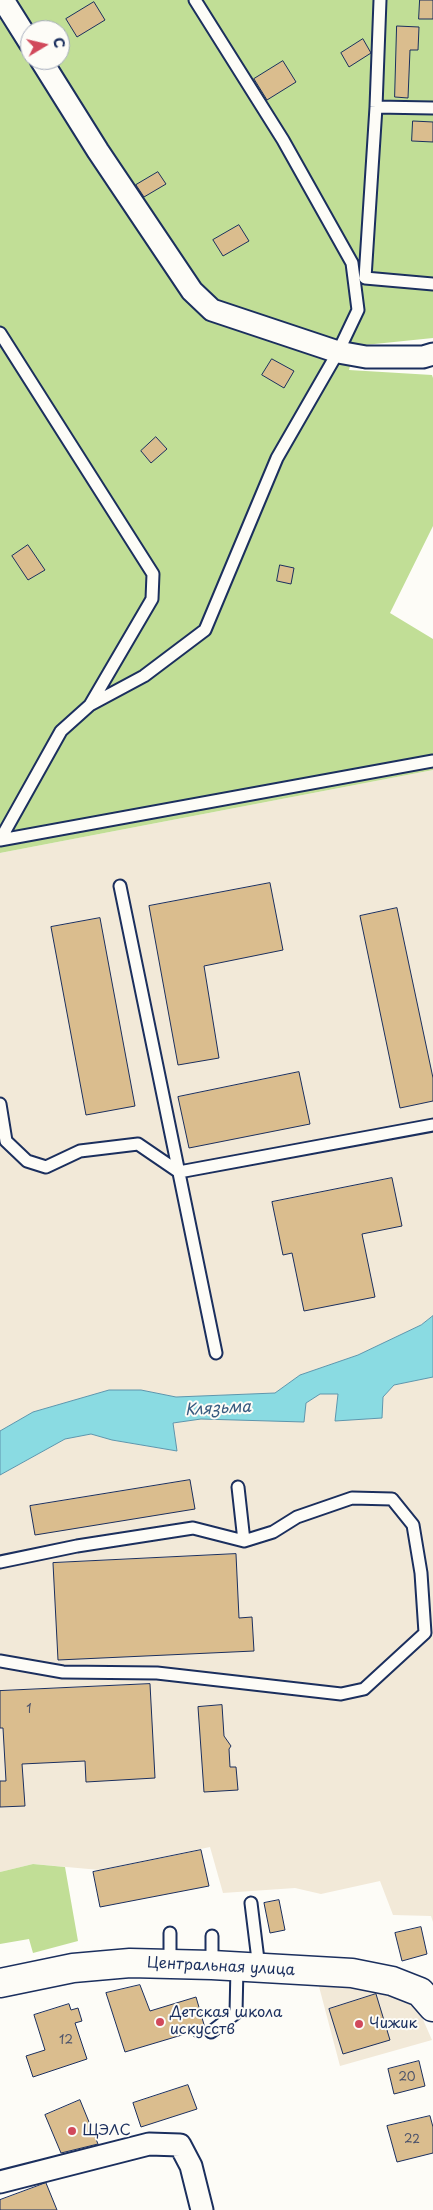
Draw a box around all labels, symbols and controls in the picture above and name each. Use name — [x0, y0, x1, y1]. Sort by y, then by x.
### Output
north arrow — [20, 20, 70, 70]
text: С — [48, 36, 71, 50]
water label: Клязьма — [184, 1398, 252, 1420]
house number: 1 — [26, 1703, 32, 1717]
street label: Центральная улица — [147, 1954, 295, 1980]
place label: Детская школа искусств — [170, 2004, 282, 2039]
place label: Чижик — [369, 2015, 417, 2033]
marker: Детская школа искусств — [154, 2016, 166, 2028]
marker: Чижик — [353, 2018, 365, 2030]
house number: 12 — [59, 2034, 73, 2048]
house number: 20 — [398, 2071, 416, 2085]
place label: ЩЭЛС — [82, 2122, 131, 2140]
marker: ЩЭЛС — [66, 2125, 78, 2137]
house number: 22 — [404, 2133, 420, 2147]

